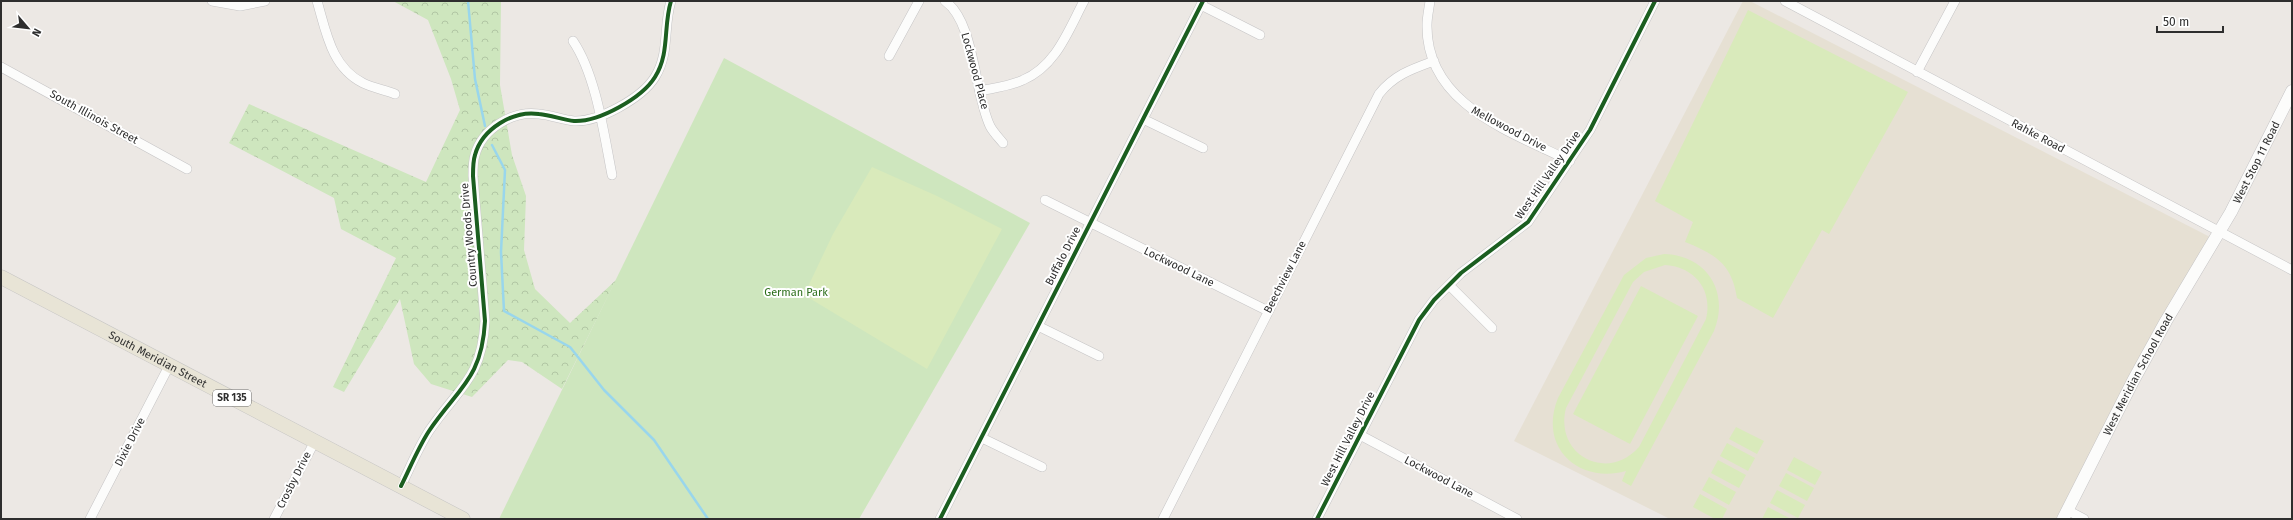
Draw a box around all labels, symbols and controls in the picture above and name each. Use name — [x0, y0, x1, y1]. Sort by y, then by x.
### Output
north arrow — [8, 8, 48, 48]
scale bar — [2157, 8, 2223, 34]
text: 50 m — [2163, 15, 2189, 29]
text: N — [29, 26, 44, 39]
street label: Lockwood Place — [958, 31, 992, 111]
street label: South Illinois Street — [48, 87, 140, 147]
street label: Mellowood Drive — [1469, 104, 1549, 154]
street label: Rahke Road — [2009, 116, 2067, 156]
street label: West Stop 11 Road — [2230, 119, 2282, 205]
street label: West Hill Valley Drive — [1513, 128, 1583, 222]
street label: Country Woods Drive — [458, 183, 480, 287]
street label: Buffalo Drive — [1043, 224, 1083, 288]
street label: Beechview Lane — [1261, 239, 1309, 315]
street label: Lockwood Lane — [1142, 244, 1216, 290]
park label: German Park — [764, 286, 828, 299]
street label: West Meridian School Road — [2100, 311, 2176, 437]
street label: South Meridian Street — [106, 328, 209, 390]
street label: West Hill Valley Drive — [1318, 389, 1378, 489]
road number: SR 135 — [213, 390, 251, 406]
street label: Dixie Drive — [112, 415, 148, 469]
street label: Crosby Drive — [274, 449, 314, 511]
street label: Lockwood Lane — [1402, 453, 1476, 501]

